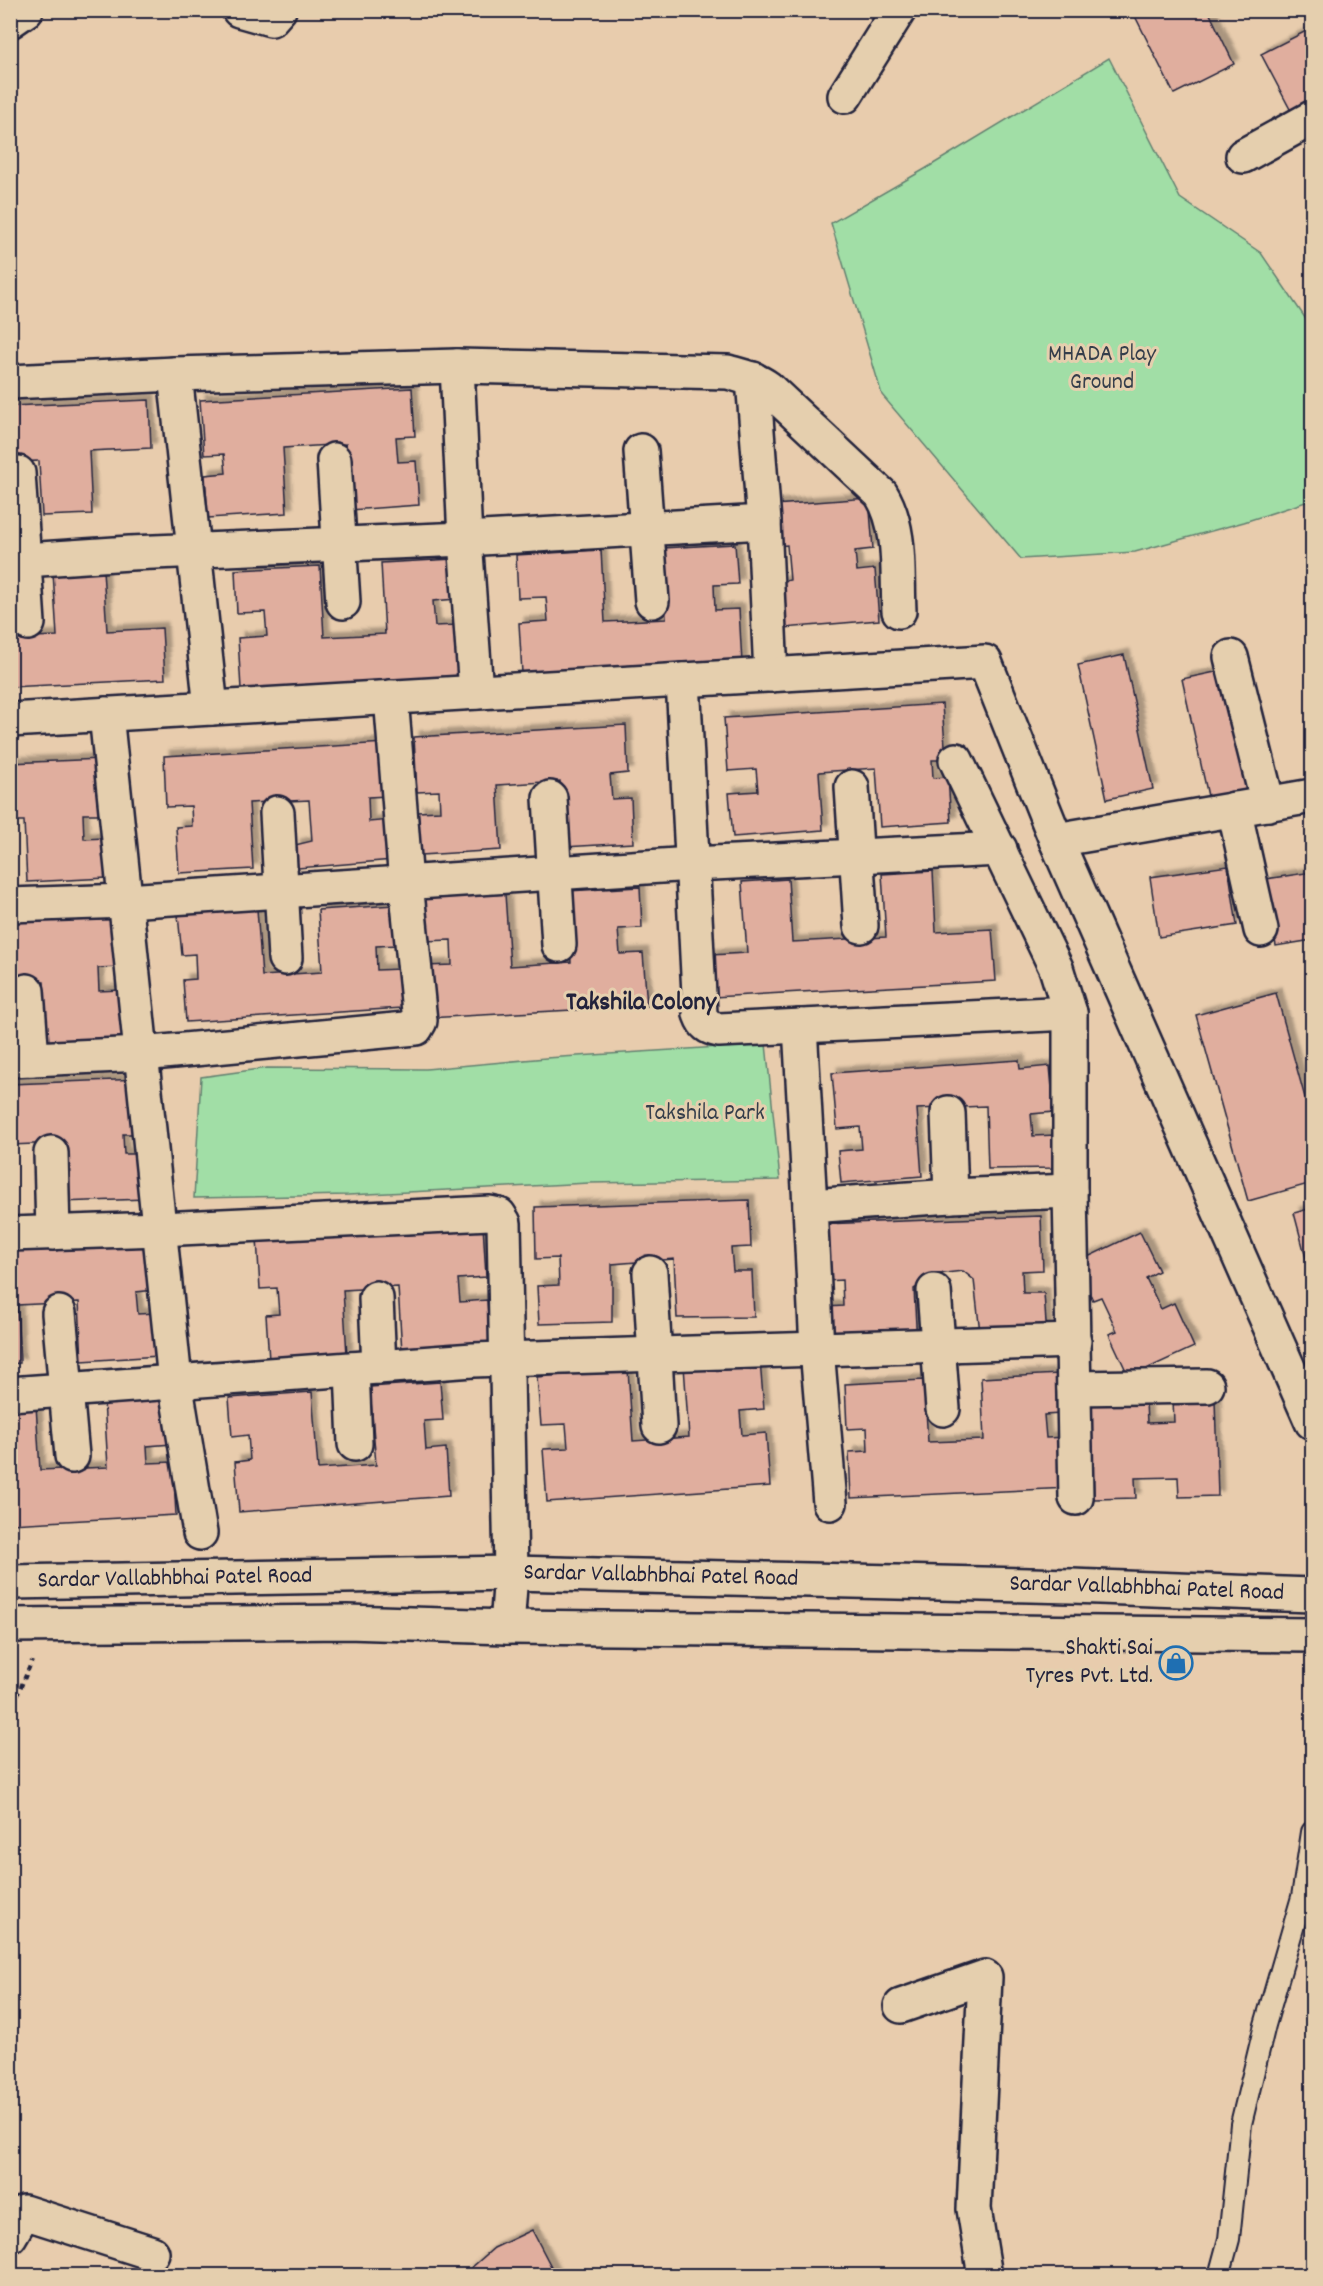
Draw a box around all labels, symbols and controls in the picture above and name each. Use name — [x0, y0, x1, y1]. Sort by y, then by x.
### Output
park label: MHADA Play Ground — [1048, 338, 1157, 400]
district label: Takshila Colony — [566, 985, 717, 1022]
park label: Takshila Park — [645, 1097, 765, 1131]
street label: Sardar Vallabhbhai Patel Road — [523, 1556, 799, 1597]
street label: Sardar Vallabhbhai Patel Road — [37, 1560, 313, 1599]
street label: Sardar Vallabhbhai Patel Road — [1009, 1568, 1285, 1611]
place label: Shakti Sai Tyres Pvt. Ltd. — [1025, 1632, 1153, 1694]
shop icon: Shakti Sai Tyres Pvt. Ltd. — [1158, 1645, 1194, 1681]

